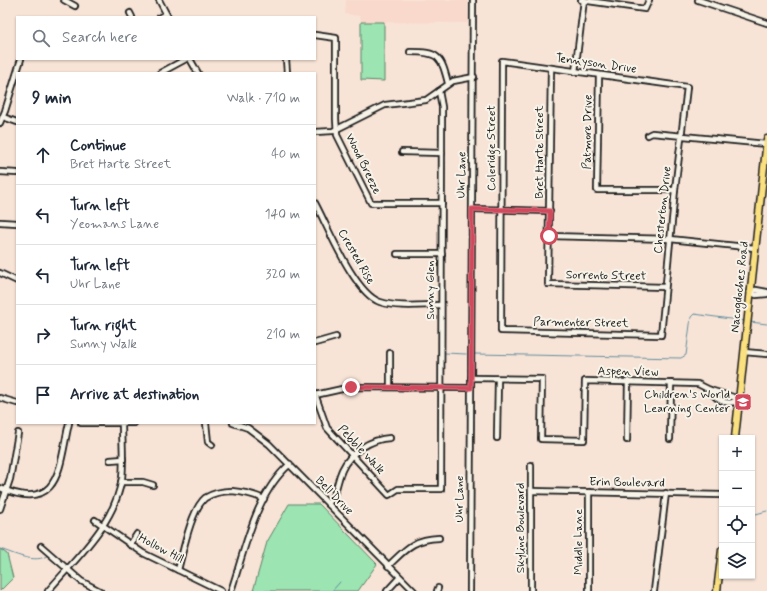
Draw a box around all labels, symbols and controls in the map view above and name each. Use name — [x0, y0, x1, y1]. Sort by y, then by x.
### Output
search box — [16, 16, 316, 60]
icon: search — [30, 27, 52, 49]
text: Search here — [62, 28, 138, 48]
street label: Tennyson Drive — [554, 50, 638, 78]
text: 9 min — [32, 87, 72, 109]
text: Walk · 710 m — [227, 90, 300, 107]
street label: Patmore Drive — [579, 94, 597, 170]
street label: Coleridge Street — [484, 105, 501, 191]
street label: Bret Harte Street — [532, 105, 548, 199]
street label: Wood Breeze — [341, 131, 385, 197]
text: Continue — [70, 136, 126, 156]
icon: ahead — [32, 144, 54, 166]
text: 40 m — [271, 146, 300, 163]
street label: Uhr Lane — [454, 151, 470, 199]
text: Bret Harte Street — [70, 156, 171, 173]
street label: Chesterton Drive — [650, 166, 676, 254]
text: Turn left — [70, 196, 130, 216]
icon: left — [32, 204, 54, 226]
text: 140 m — [265, 206, 300, 223]
text: Yeomans Lane — [70, 216, 159, 233]
street label: Crested Rise — [334, 226, 378, 288]
route start — [540, 227, 558, 245]
street label: Nacogdoches Road — [727, 240, 753, 334]
text: Turn left — [70, 256, 130, 276]
street label: Sunny Glen — [423, 260, 439, 320]
icon: left — [32, 264, 54, 286]
text: 320 m — [266, 266, 300, 283]
street label: Sorrento Street — [566, 267, 647, 285]
text: Uhr Lane — [70, 276, 121, 293]
street label: Parmenter Street — [533, 314, 629, 332]
text: Turn right — [70, 316, 137, 336]
icon: right — [32, 324, 54, 346]
text: 210 m — [266, 326, 300, 343]
text: Sunny Walk — [70, 336, 137, 353]
street label: Aspen View — [598, 363, 659, 381]
route end — [342, 378, 360, 396]
icon: arrive — [32, 384, 54, 406]
text: Arrive at destination — [70, 385, 199, 405]
place label: Children's World Learning Center — [644, 387, 730, 418]
school or university icon: Children's World Learning Center — [733, 392, 753, 412]
street label: Pebble Walk — [334, 422, 388, 478]
map controls — [719, 435, 755, 579]
button: + — [719, 435, 755, 471]
button: − — [719, 471, 755, 507]
street label: Bell Drive — [311, 473, 357, 519]
street label: Erin Boulevard — [589, 474, 665, 492]
street label: Uhr Lane — [452, 476, 468, 522]
street label: Skyline Boulevard — [513, 483, 529, 573]
button: locate — [719, 507, 755, 543]
street label: Middle Lane — [571, 509, 587, 575]
street label: Hollow Hill — [135, 530, 187, 568]
button: layers — [719, 543, 755, 579]

